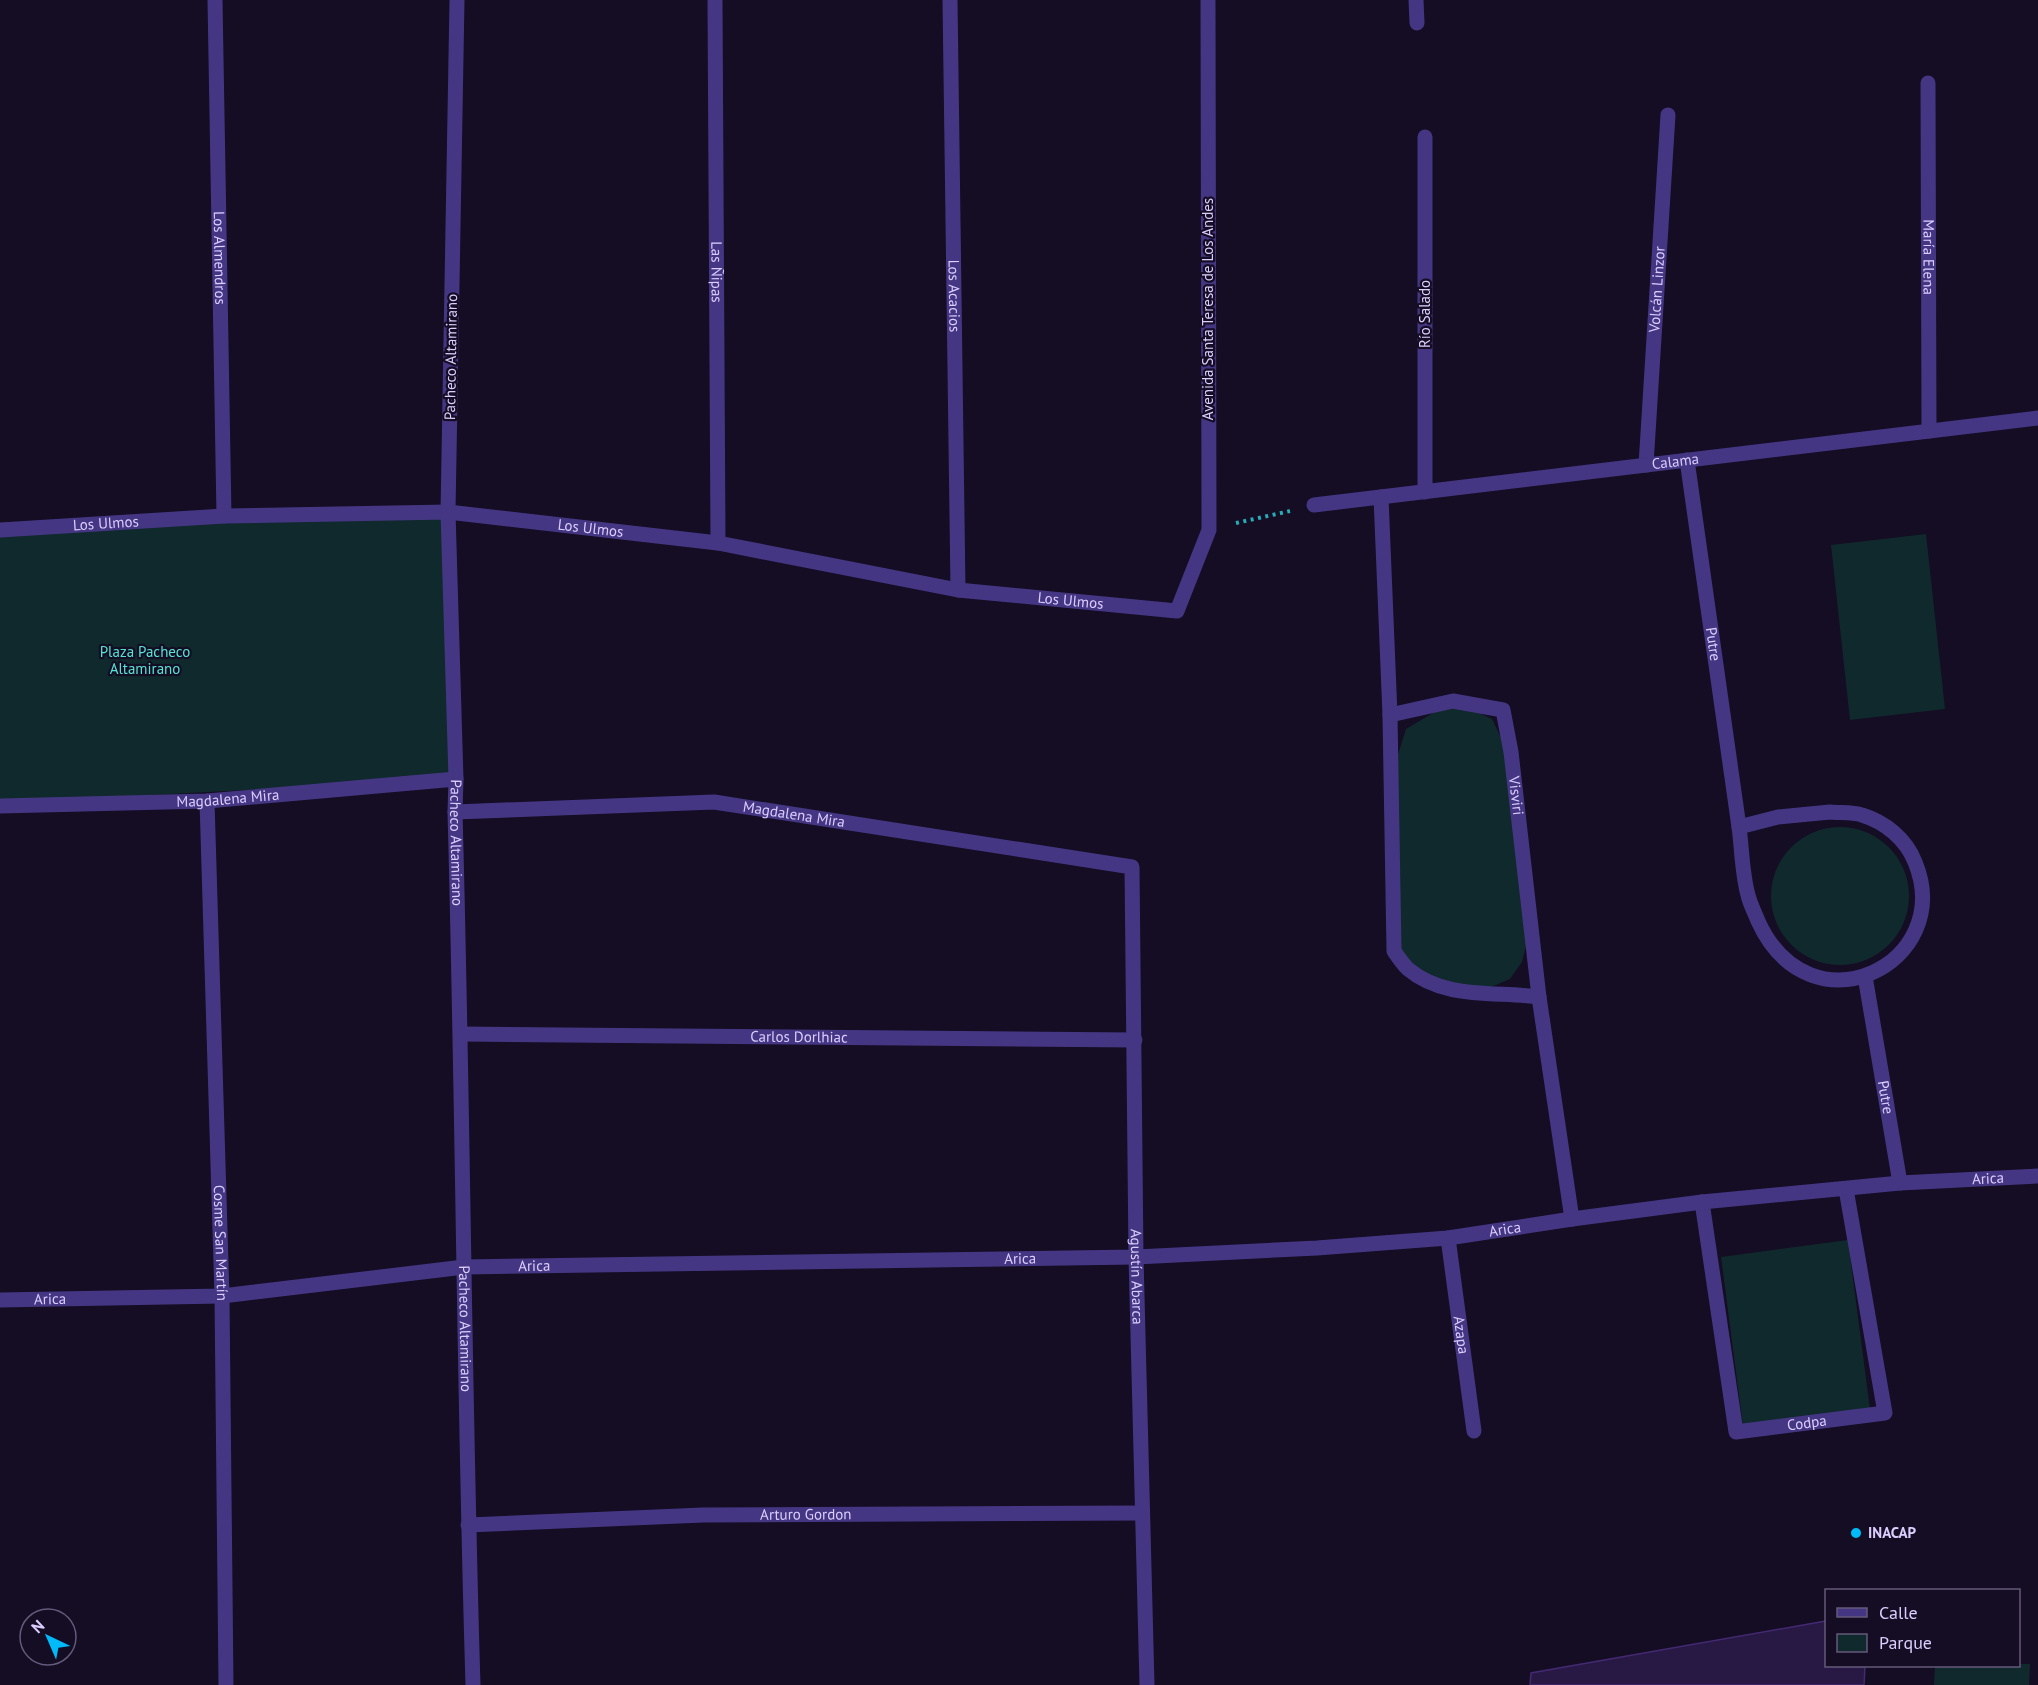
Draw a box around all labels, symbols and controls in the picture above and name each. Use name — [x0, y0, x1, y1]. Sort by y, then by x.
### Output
street label: Avenida Santa Teresa de Los Andes — [1198, 198, 1217, 420]
street label: Los Almendros — [210, 211, 230, 305]
street label: María Elena — [1919, 219, 1939, 295]
street label: Las Ñipas — [707, 241, 727, 303]
street label: Volcán Linzor — [1644, 246, 1669, 334]
street label: Los Acacios — [945, 259, 965, 332]
street label: Río Salado — [1415, 280, 1434, 348]
street label: Pacheco Altamirano — [440, 294, 461, 420]
street label: Calama — [1651, 449, 1700, 473]
street label: Los Ulmos — [72, 511, 139, 534]
street label: Los Ulmos — [557, 515, 625, 541]
street label: Los Ulmos — [1037, 588, 1104, 613]
street label: Putre — [1702, 626, 1725, 662]
park label: Plaza Pacheco Altamirano — [100, 642, 190, 678]
street label: Visviri — [1505, 774, 1528, 816]
street label: Pacheco Altamirano — [446, 779, 467, 906]
street label: Magdalena Mira — [176, 785, 280, 811]
street label: Magdalena Mira — [742, 797, 846, 831]
street label: Carlos Dorlhiac — [750, 1027, 848, 1046]
street label: Putre — [1874, 1079, 1898, 1115]
street label: Arica — [1971, 1168, 2004, 1188]
street label: Cosme San Martín — [210, 1184, 232, 1301]
street label: Arica — [1487, 1217, 1522, 1241]
street label: Agustín Abarca — [1127, 1229, 1148, 1325]
street label: Arica — [1004, 1248, 1036, 1268]
street label: Arica — [518, 1256, 550, 1275]
street label: Pacheco Altamirano — [455, 1265, 476, 1392]
street label: Arica — [34, 1289, 66, 1308]
street label: Azapa — [1450, 1315, 1474, 1355]
street label: Codpa — [1786, 1411, 1828, 1434]
street label: Arturo Gordon — [760, 1504, 852, 1524]
place label: INACAP — [1868, 1523, 1917, 1542]
marker: INACAP — [1849, 1526, 1863, 1540]
legend — [1825, 1589, 2020, 1667]
text: Calle — [1879, 1601, 1918, 1624]
north arrow — [18, 1607, 78, 1667]
text: N — [27, 1615, 48, 1637]
text: Parque — [1879, 1631, 1932, 1654]

